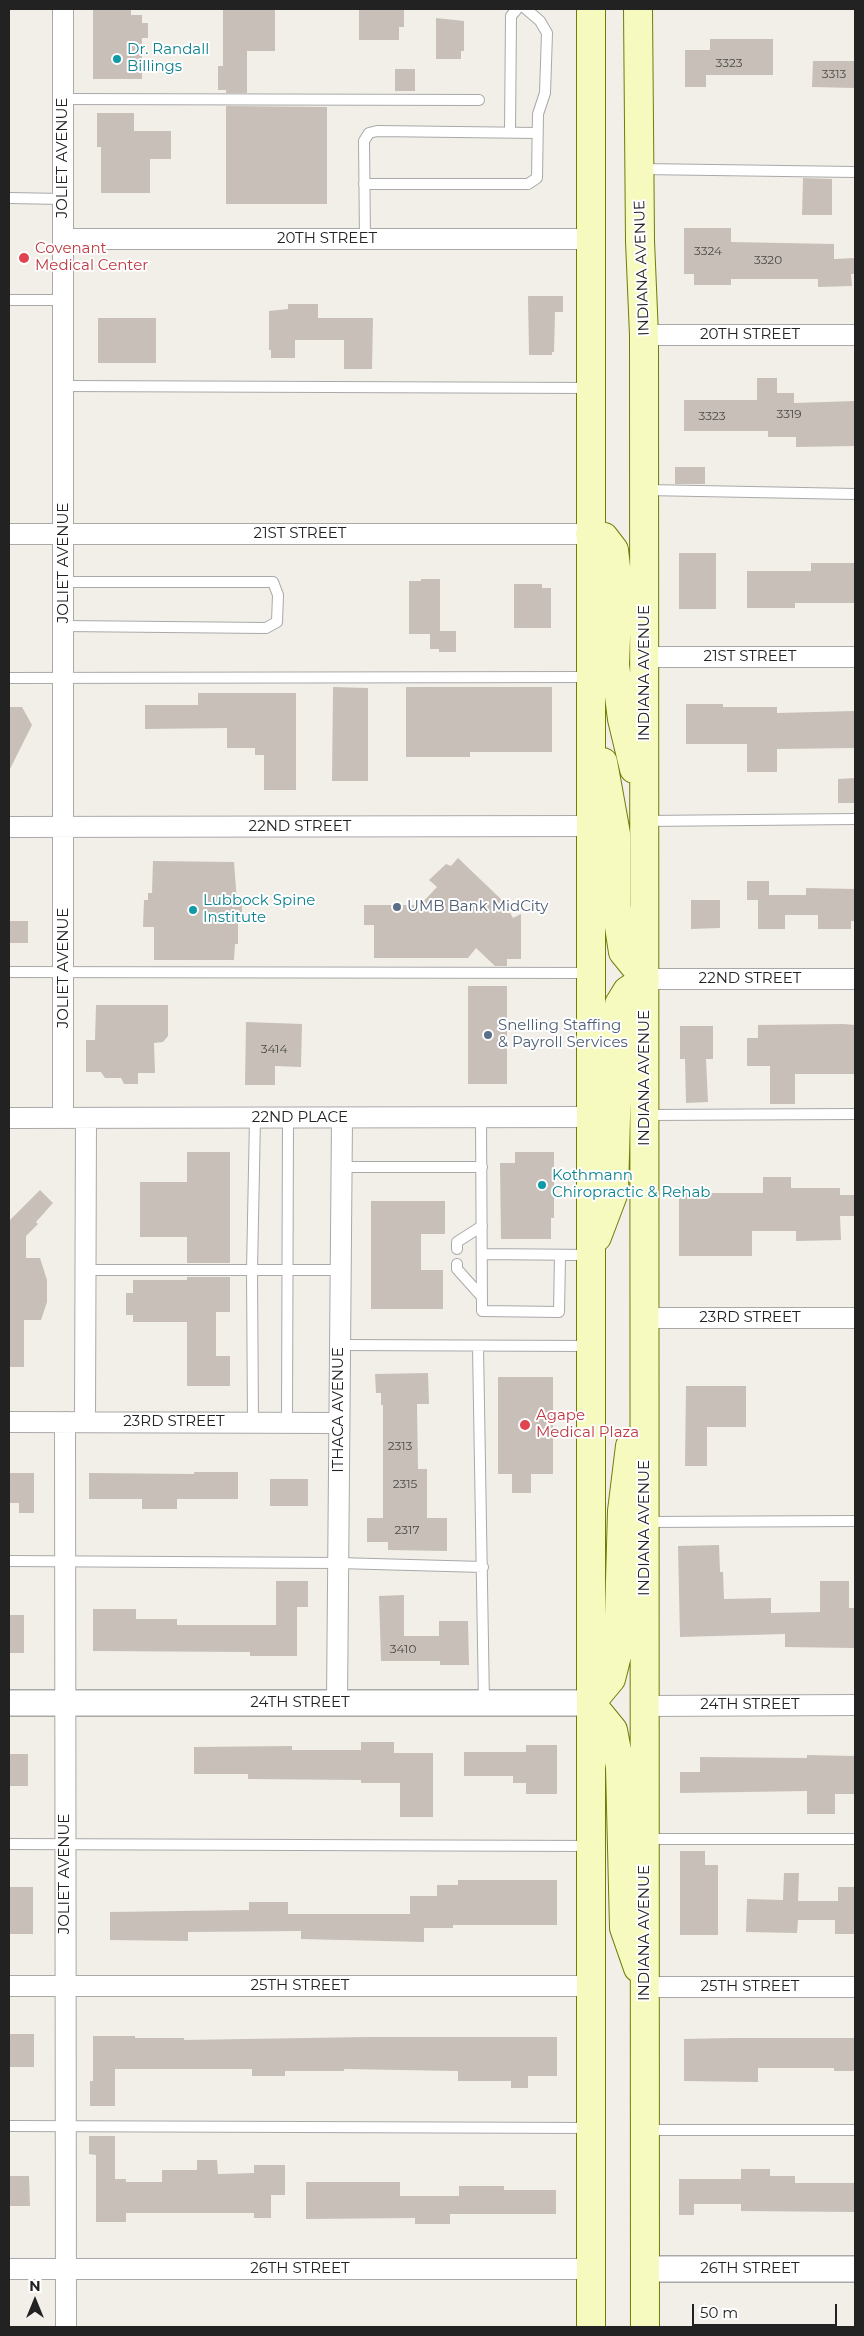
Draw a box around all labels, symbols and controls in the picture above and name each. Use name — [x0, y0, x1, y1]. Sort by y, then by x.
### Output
place label: Dr. Randall Billings — [127, 41, 209, 76]
marker: Dr. Randall Billings — [111, 53, 123, 65]
house number: 3323 — [716, 56, 742, 70]
house number: 3313 — [822, 67, 846, 81]
street label: JOLIET AVENUE — [54, 98, 72, 218]
street label: INDIANA AVENUE — [631, 200, 653, 336]
street label: 20TH STREET — [277, 230, 377, 248]
place label: Covenant Medical Center — [35, 240, 148, 275]
house number: 3324 — [694, 244, 722, 258]
marker: Covenant Medical Center — [17, 251, 31, 265]
house number: 3320 — [754, 253, 782, 267]
street label: 20TH STREET — [700, 326, 800, 344]
house number: 3319 — [776, 407, 802, 421]
house number: 3323 — [699, 409, 725, 423]
street label: JOLIET AVENUE — [55, 503, 73, 623]
street label: 21ST STREET — [254, 525, 346, 543]
street label: INDIANA AVENUE — [636, 605, 654, 741]
street label: 21ST STREET — [704, 648, 796, 666]
street label: 22ND STREET — [249, 818, 351, 836]
place label: Lubbock Spine Institute — [203, 892, 315, 927]
place label: UMB Bank MidCity — [407, 898, 548, 916]
marker: UMB Bank MidCity — [391, 901, 403, 913]
marker: Lubbock Spine Institute — [187, 904, 199, 916]
street label: JOLIET AVENUE — [55, 908, 73, 1028]
street label: 22ND STREET — [699, 970, 801, 988]
street label: INDIANA AVENUE — [636, 1010, 654, 1146]
place label: Snelling Staffing & Payroll Services — [498, 1017, 628, 1052]
marker: Snelling Staffing & Payroll Services — [482, 1029, 494, 1041]
house number: 3414 — [261, 1042, 287, 1056]
street label: 22ND PLACE — [252, 1109, 348, 1127]
place label: Kothmann Chiropractic & Rehab — [552, 1167, 711, 1202]
marker: Kothmann Chiropractic & Rehab — [536, 1179, 548, 1191]
street label: 23RD STREET — [699, 1309, 801, 1327]
street label: ITHACA AVENUE — [330, 1347, 348, 1473]
place label: Agape Medical Plaza — [536, 1407, 639, 1442]
street label: 23RD STREET — [123, 1413, 225, 1431]
marker: Agape Medical Plaza — [518, 1418, 532, 1432]
house number: 2313 — [388, 1439, 412, 1453]
street label: INDIANA AVENUE — [636, 1460, 654, 1596]
house number: 2315 — [393, 1477, 417, 1491]
house number: 2317 — [395, 1523, 419, 1537]
house number: 3410 — [390, 1642, 416, 1656]
street label: 24TH STREET — [250, 1694, 350, 1712]
street label: 24TH STREET — [700, 1696, 800, 1714]
street label: JOLIET AVENUE — [56, 1814, 74, 1934]
street label: INDIANA AVENUE — [636, 1865, 654, 2001]
street label: 25TH STREET — [251, 1977, 349, 1995]
street label: 25TH STREET — [701, 1978, 799, 1996]
street label: 26TH STREET — [250, 2260, 350, 2278]
street label: 26TH STREET — [700, 2260, 800, 2278]
north arrow — [10, 2276, 60, 2326]
text: N — [29, 2277, 41, 2295]
scale bar — [694, 2294, 839, 2326]
text: 50 m — [700, 2303, 738, 2322]

